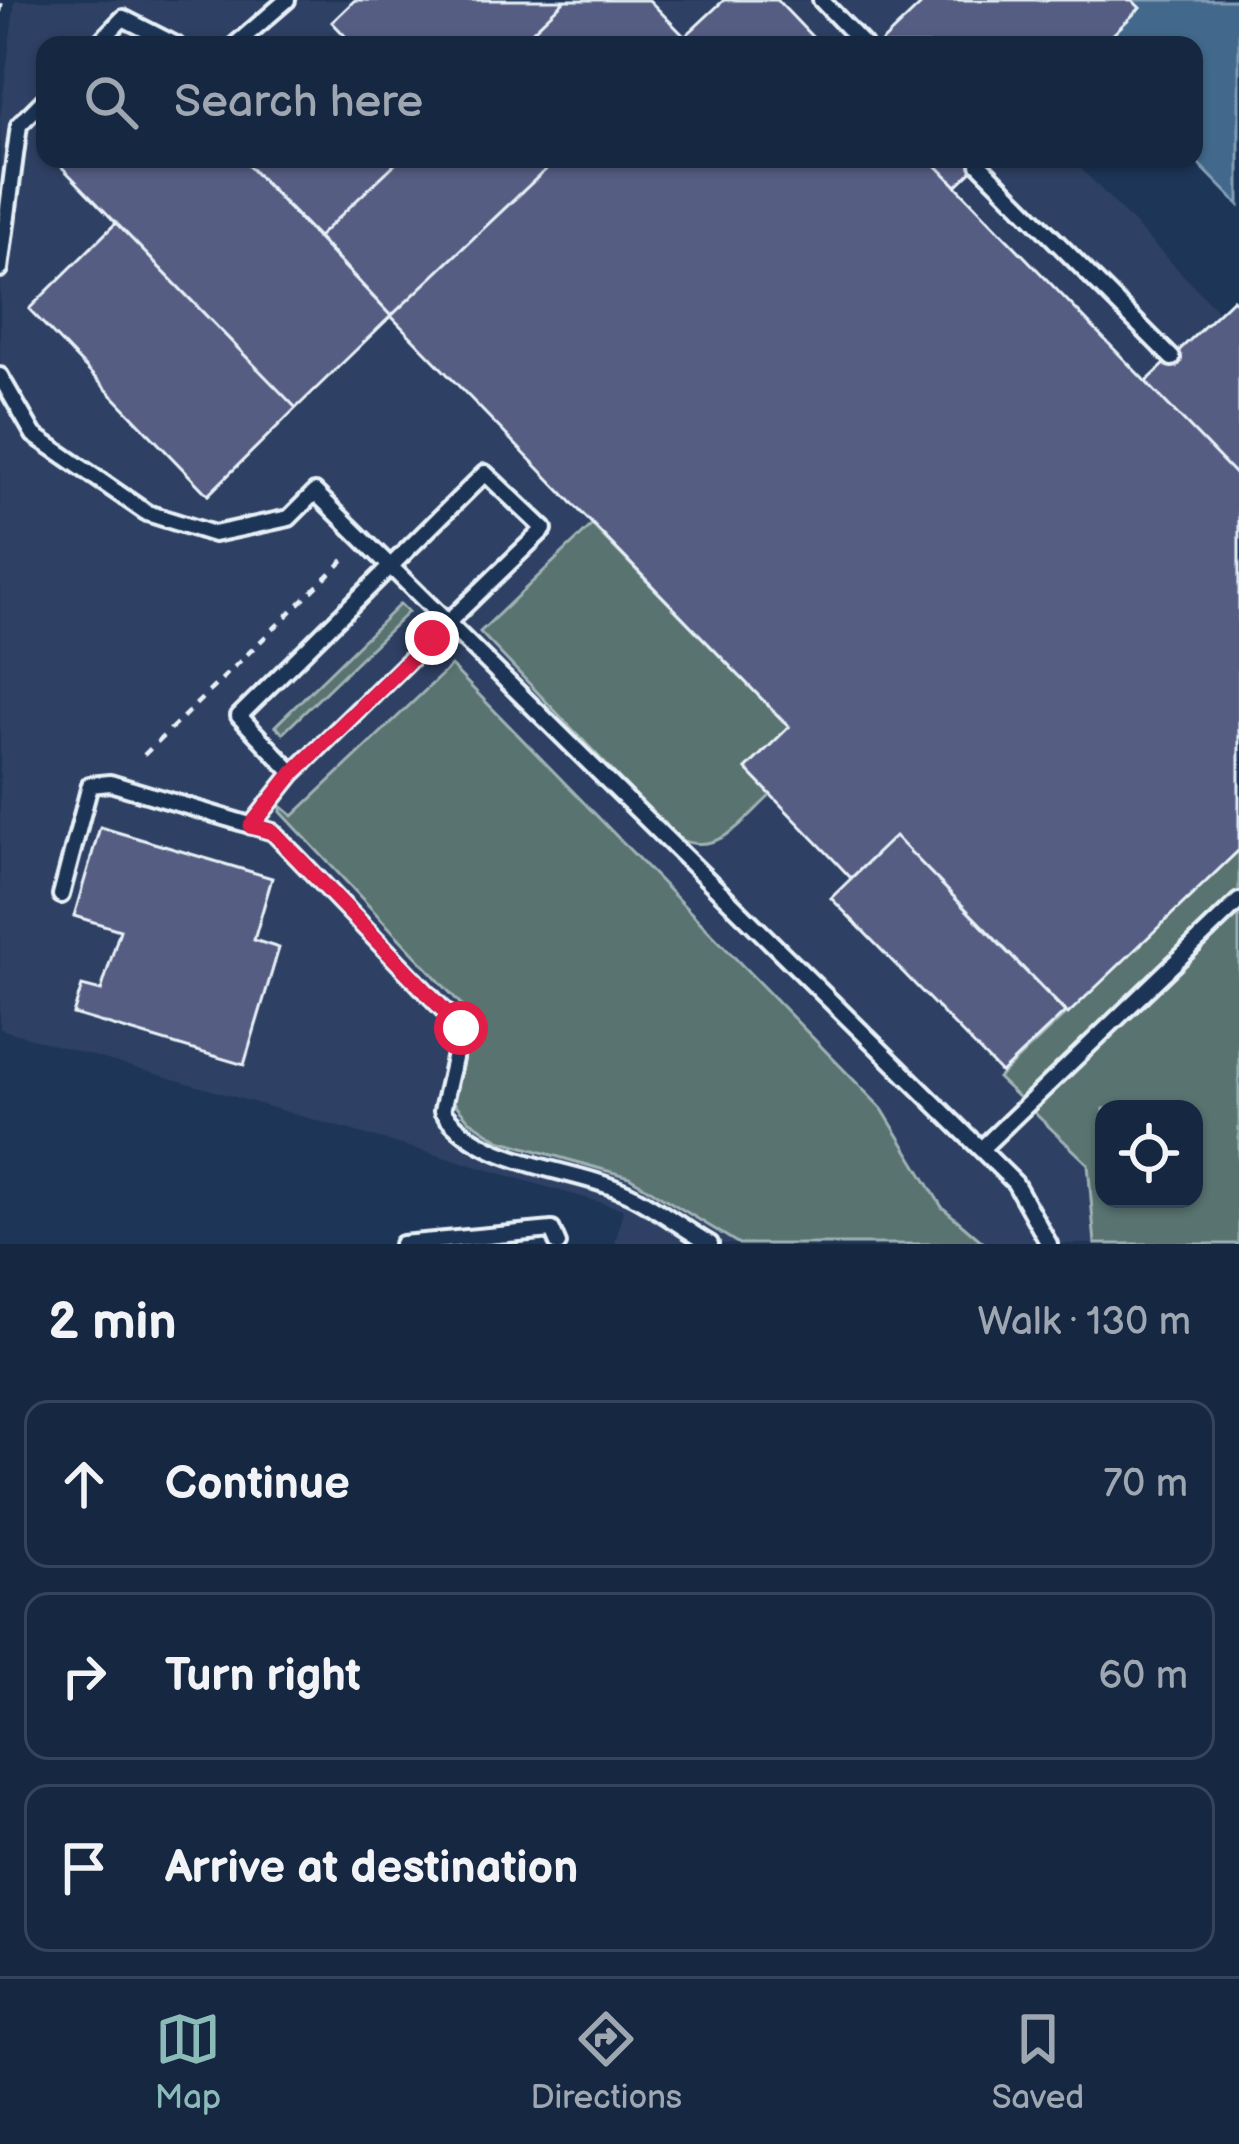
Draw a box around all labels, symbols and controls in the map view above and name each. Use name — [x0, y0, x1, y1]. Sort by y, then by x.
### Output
search box — [36, 36, 1203, 168]
icon: search — [78, 69, 144, 135]
text: Search here — [174, 75, 423, 130]
route end — [405, 611, 459, 665]
route start — [434, 1001, 488, 1055]
map controls — [1095, 1100, 1203, 1208]
button: locate — [1095, 1100, 1203, 1208]
text: 2 min — [48, 1292, 177, 1353]
text: Walk · 130 m — [978, 1299, 1191, 1346]
icon: ahead — [51, 1451, 117, 1517]
text: Continue — [165, 1457, 350, 1512]
text: 70 m — [1103, 1461, 1188, 1508]
icon: right — [51, 1643, 117, 1709]
text: Turn right — [165, 1649, 361, 1704]
text: 60 m — [1098, 1653, 1188, 1700]
icon: arrive — [51, 1835, 117, 1901]
text: Arrive at destination — [165, 1841, 578, 1896]
tab: Map — [155, 2006, 221, 2118]
tab: Directions — [530, 2006, 682, 2118]
tab: Saved — [992, 2006, 1084, 2118]

